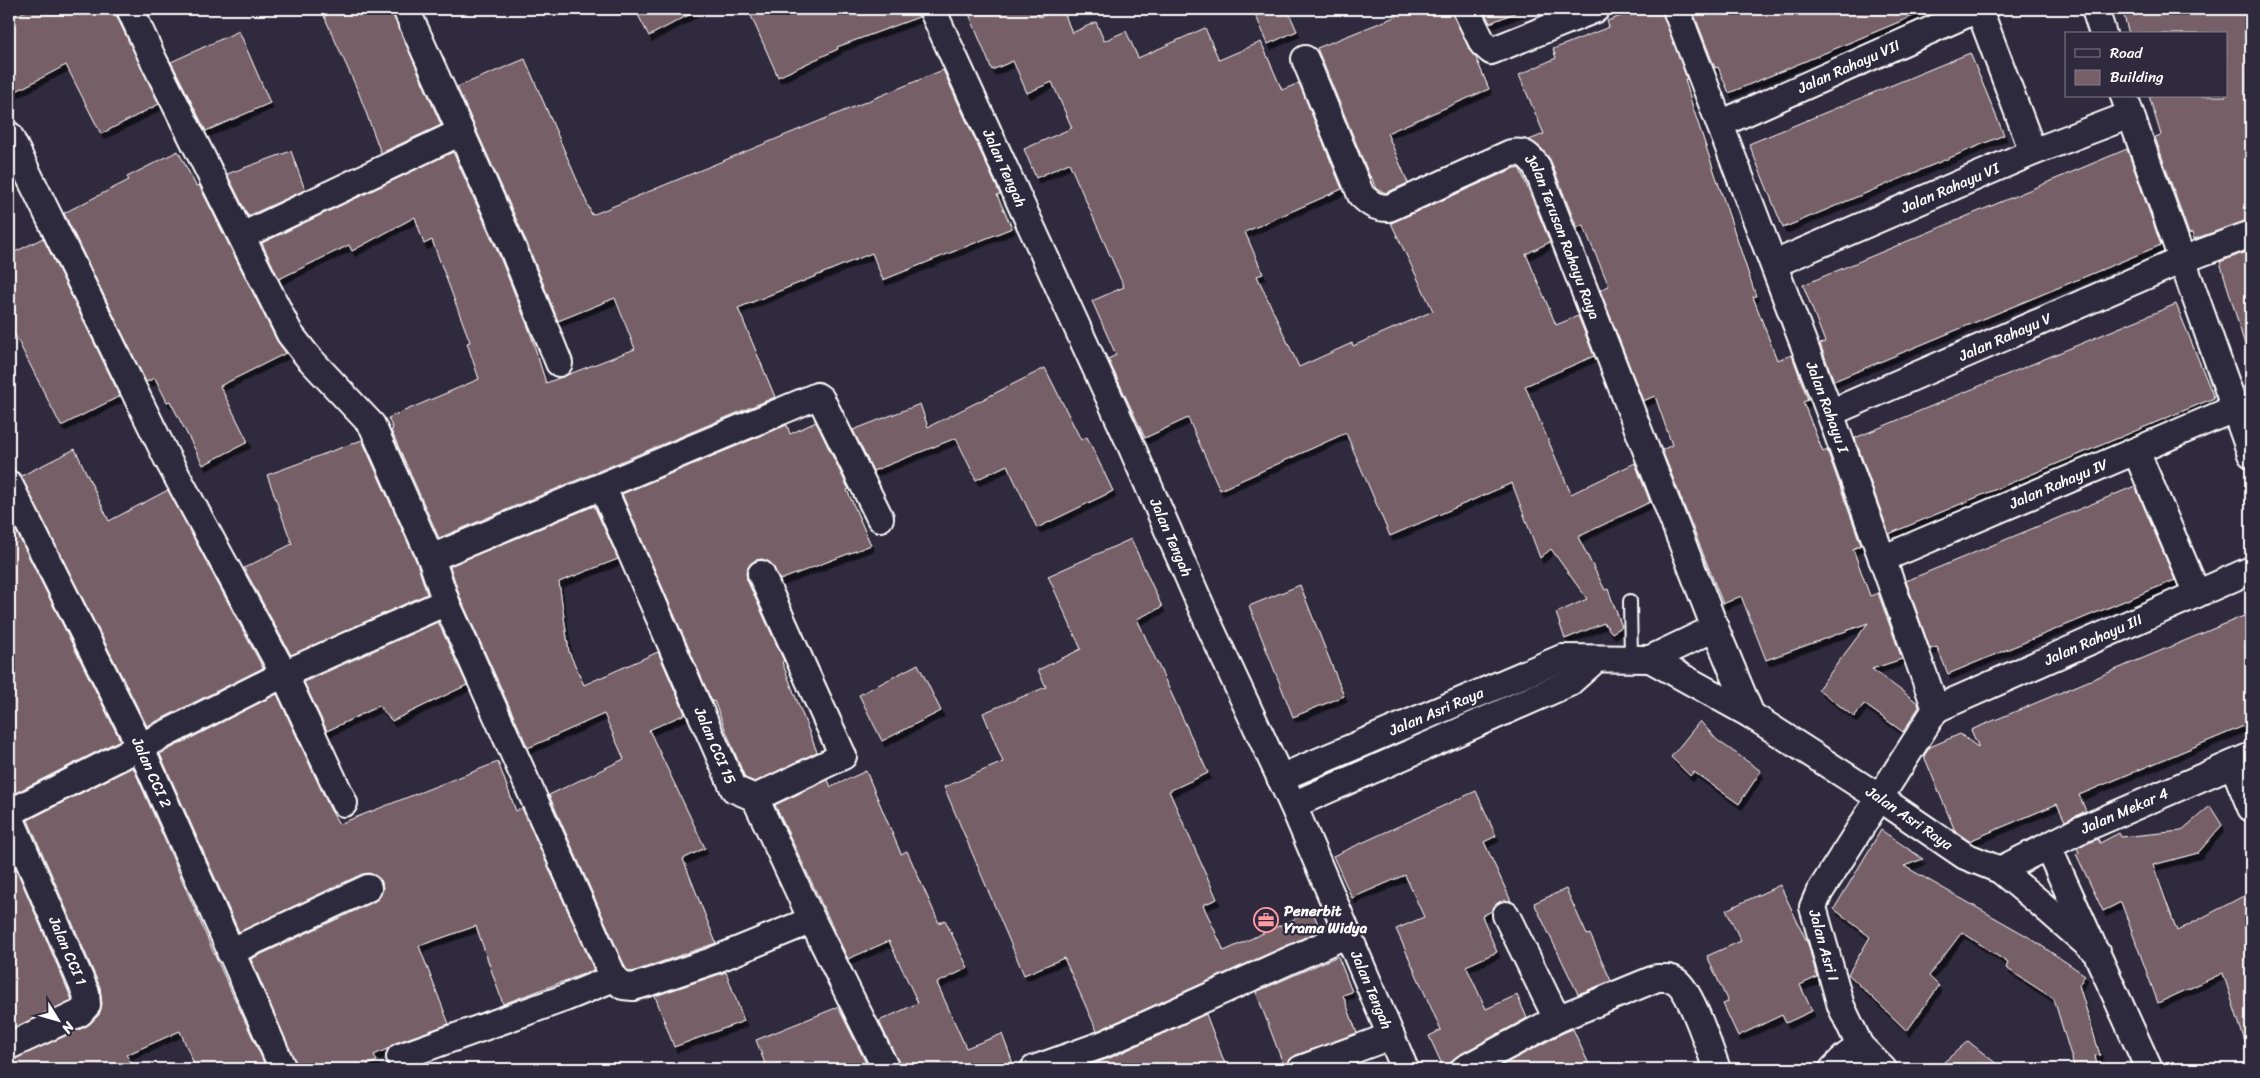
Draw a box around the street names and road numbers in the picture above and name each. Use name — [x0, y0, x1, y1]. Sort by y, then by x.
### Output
street label: Jalan Rahayu VII — [1792, 32, 1905, 101]
street label: Jalan Tengah — [975, 124, 1034, 212]
street label: Jalan Terusan Rahayu Raya — [1518, 146, 1608, 324]
street label: Jalan Rahayu VI — [1896, 155, 2005, 221]
street label: Jalan Rahayu V — [1954, 305, 2056, 369]
street label: Jalan Rahayu I — [1798, 357, 1857, 458]
street label: Jalan Rahayu IV — [2004, 451, 2112, 517]
street label: Jalan Tengah — [1142, 493, 1200, 581]
street label: Jalan Rahayu III — [2039, 606, 2147, 673]
street label: Jalan Asri Raya — [1384, 680, 1488, 743]
street label: Jalan CCI 15 — [686, 702, 743, 789]
street label: Jalan CCI 2 — [124, 732, 179, 813]
street label: Jalan Asri Raya — [1860, 779, 1959, 857]
street label: Jalan Mekar 4 — [2076, 780, 2173, 842]
street label: Jalan Asri I — [1801, 906, 1846, 985]
street label: Jalan CCI 1 — [41, 911, 94, 990]
street label: Jalan Tengah — [1343, 946, 1400, 1034]

